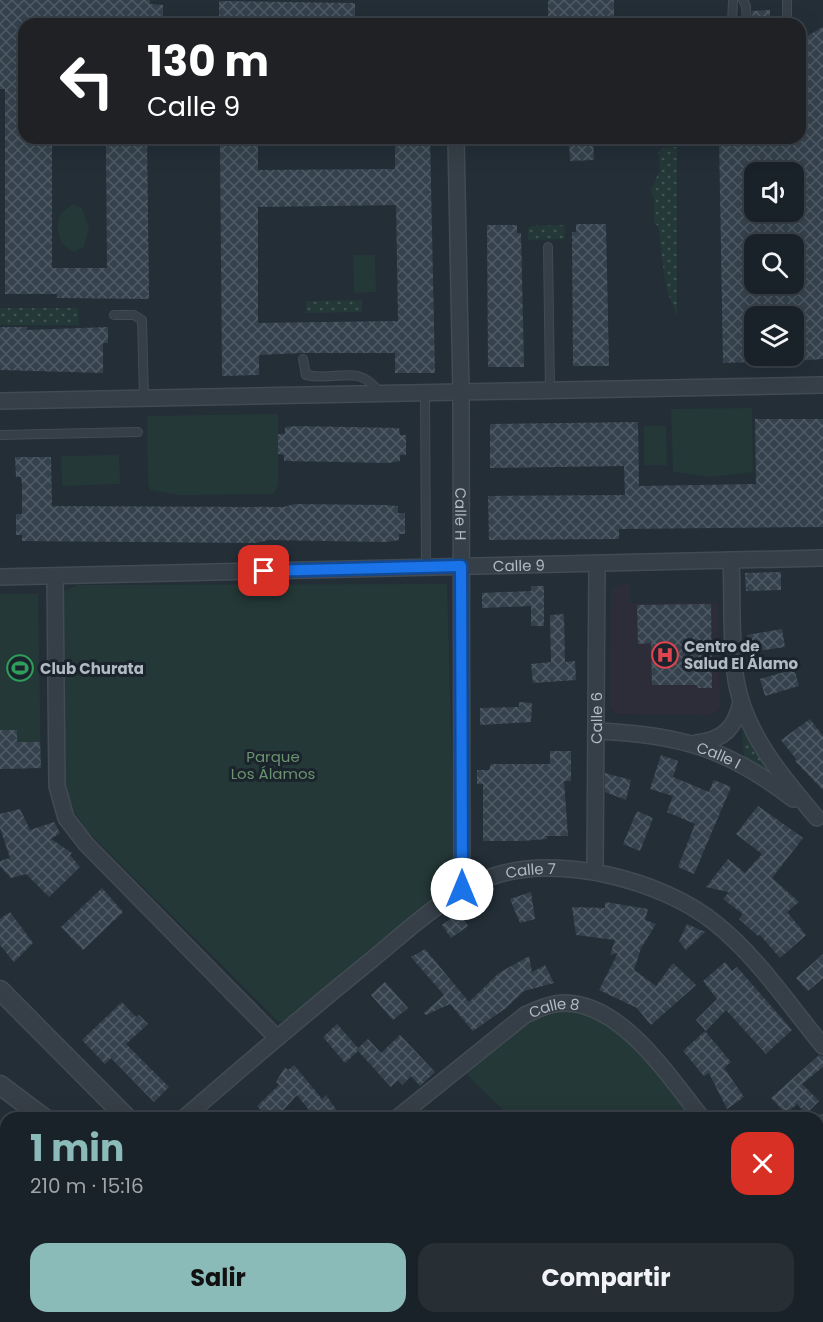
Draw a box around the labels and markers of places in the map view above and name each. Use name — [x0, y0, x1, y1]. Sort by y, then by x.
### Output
pin — [238, 545, 289, 596]
place label: Centro de Salud El Álamo — [684, 636, 799, 674]
hospital icon: Centro de Salud El Álamo — [650, 640, 680, 670]
sports icon: Club Churata — [5, 653, 35, 683]
place label: Club Churata — [40, 658, 144, 679]

